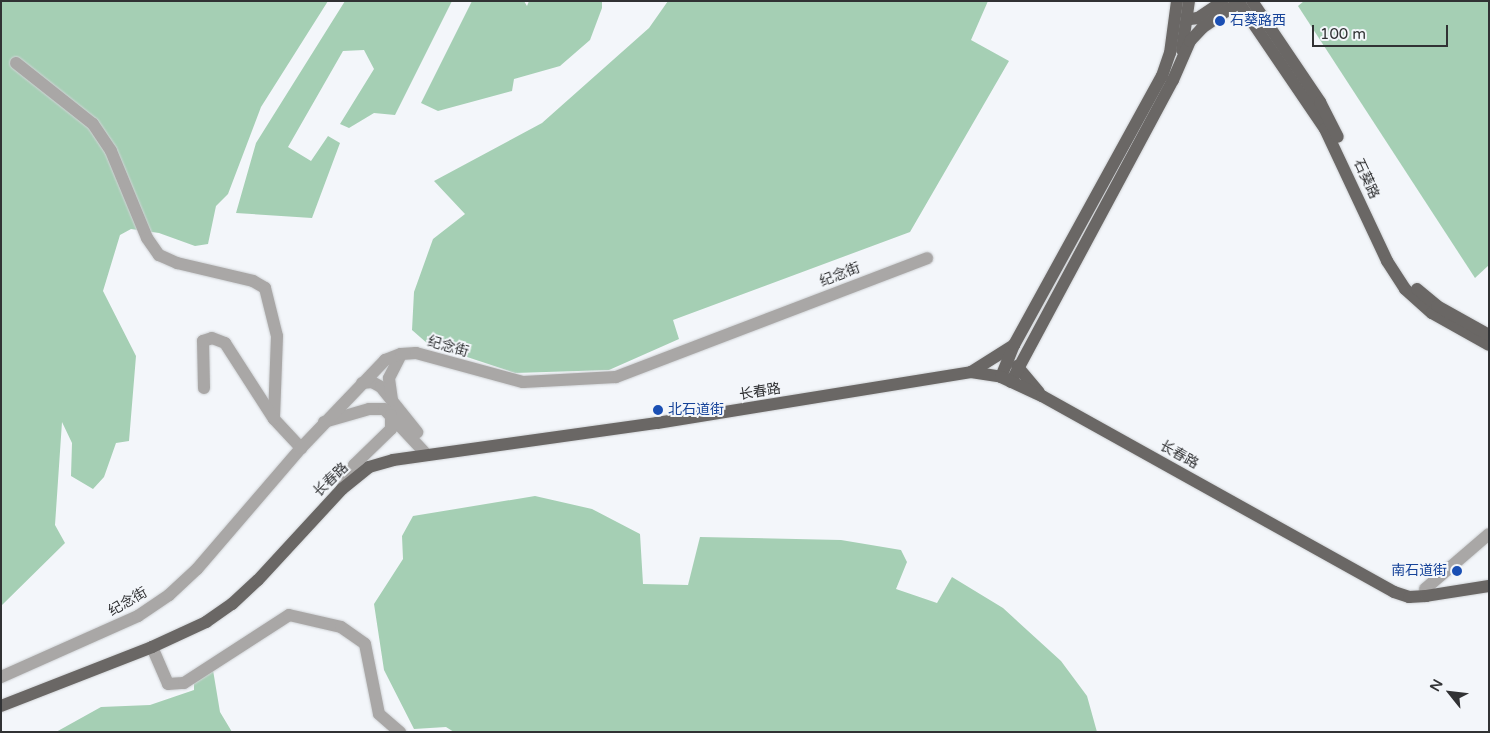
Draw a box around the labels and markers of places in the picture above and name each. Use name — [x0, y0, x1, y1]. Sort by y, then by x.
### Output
place label: 石葵路西 — [1230, 13, 1286, 29]
marker: 石葵路西 — [1214, 15, 1226, 27]
place label: 北石道街 — [668, 402, 724, 418]
marker: 北石道街 — [652, 404, 664, 416]
place label: 南石道街 — [1391, 563, 1447, 579]
marker: 南石道街 — [1451, 565, 1463, 577]

